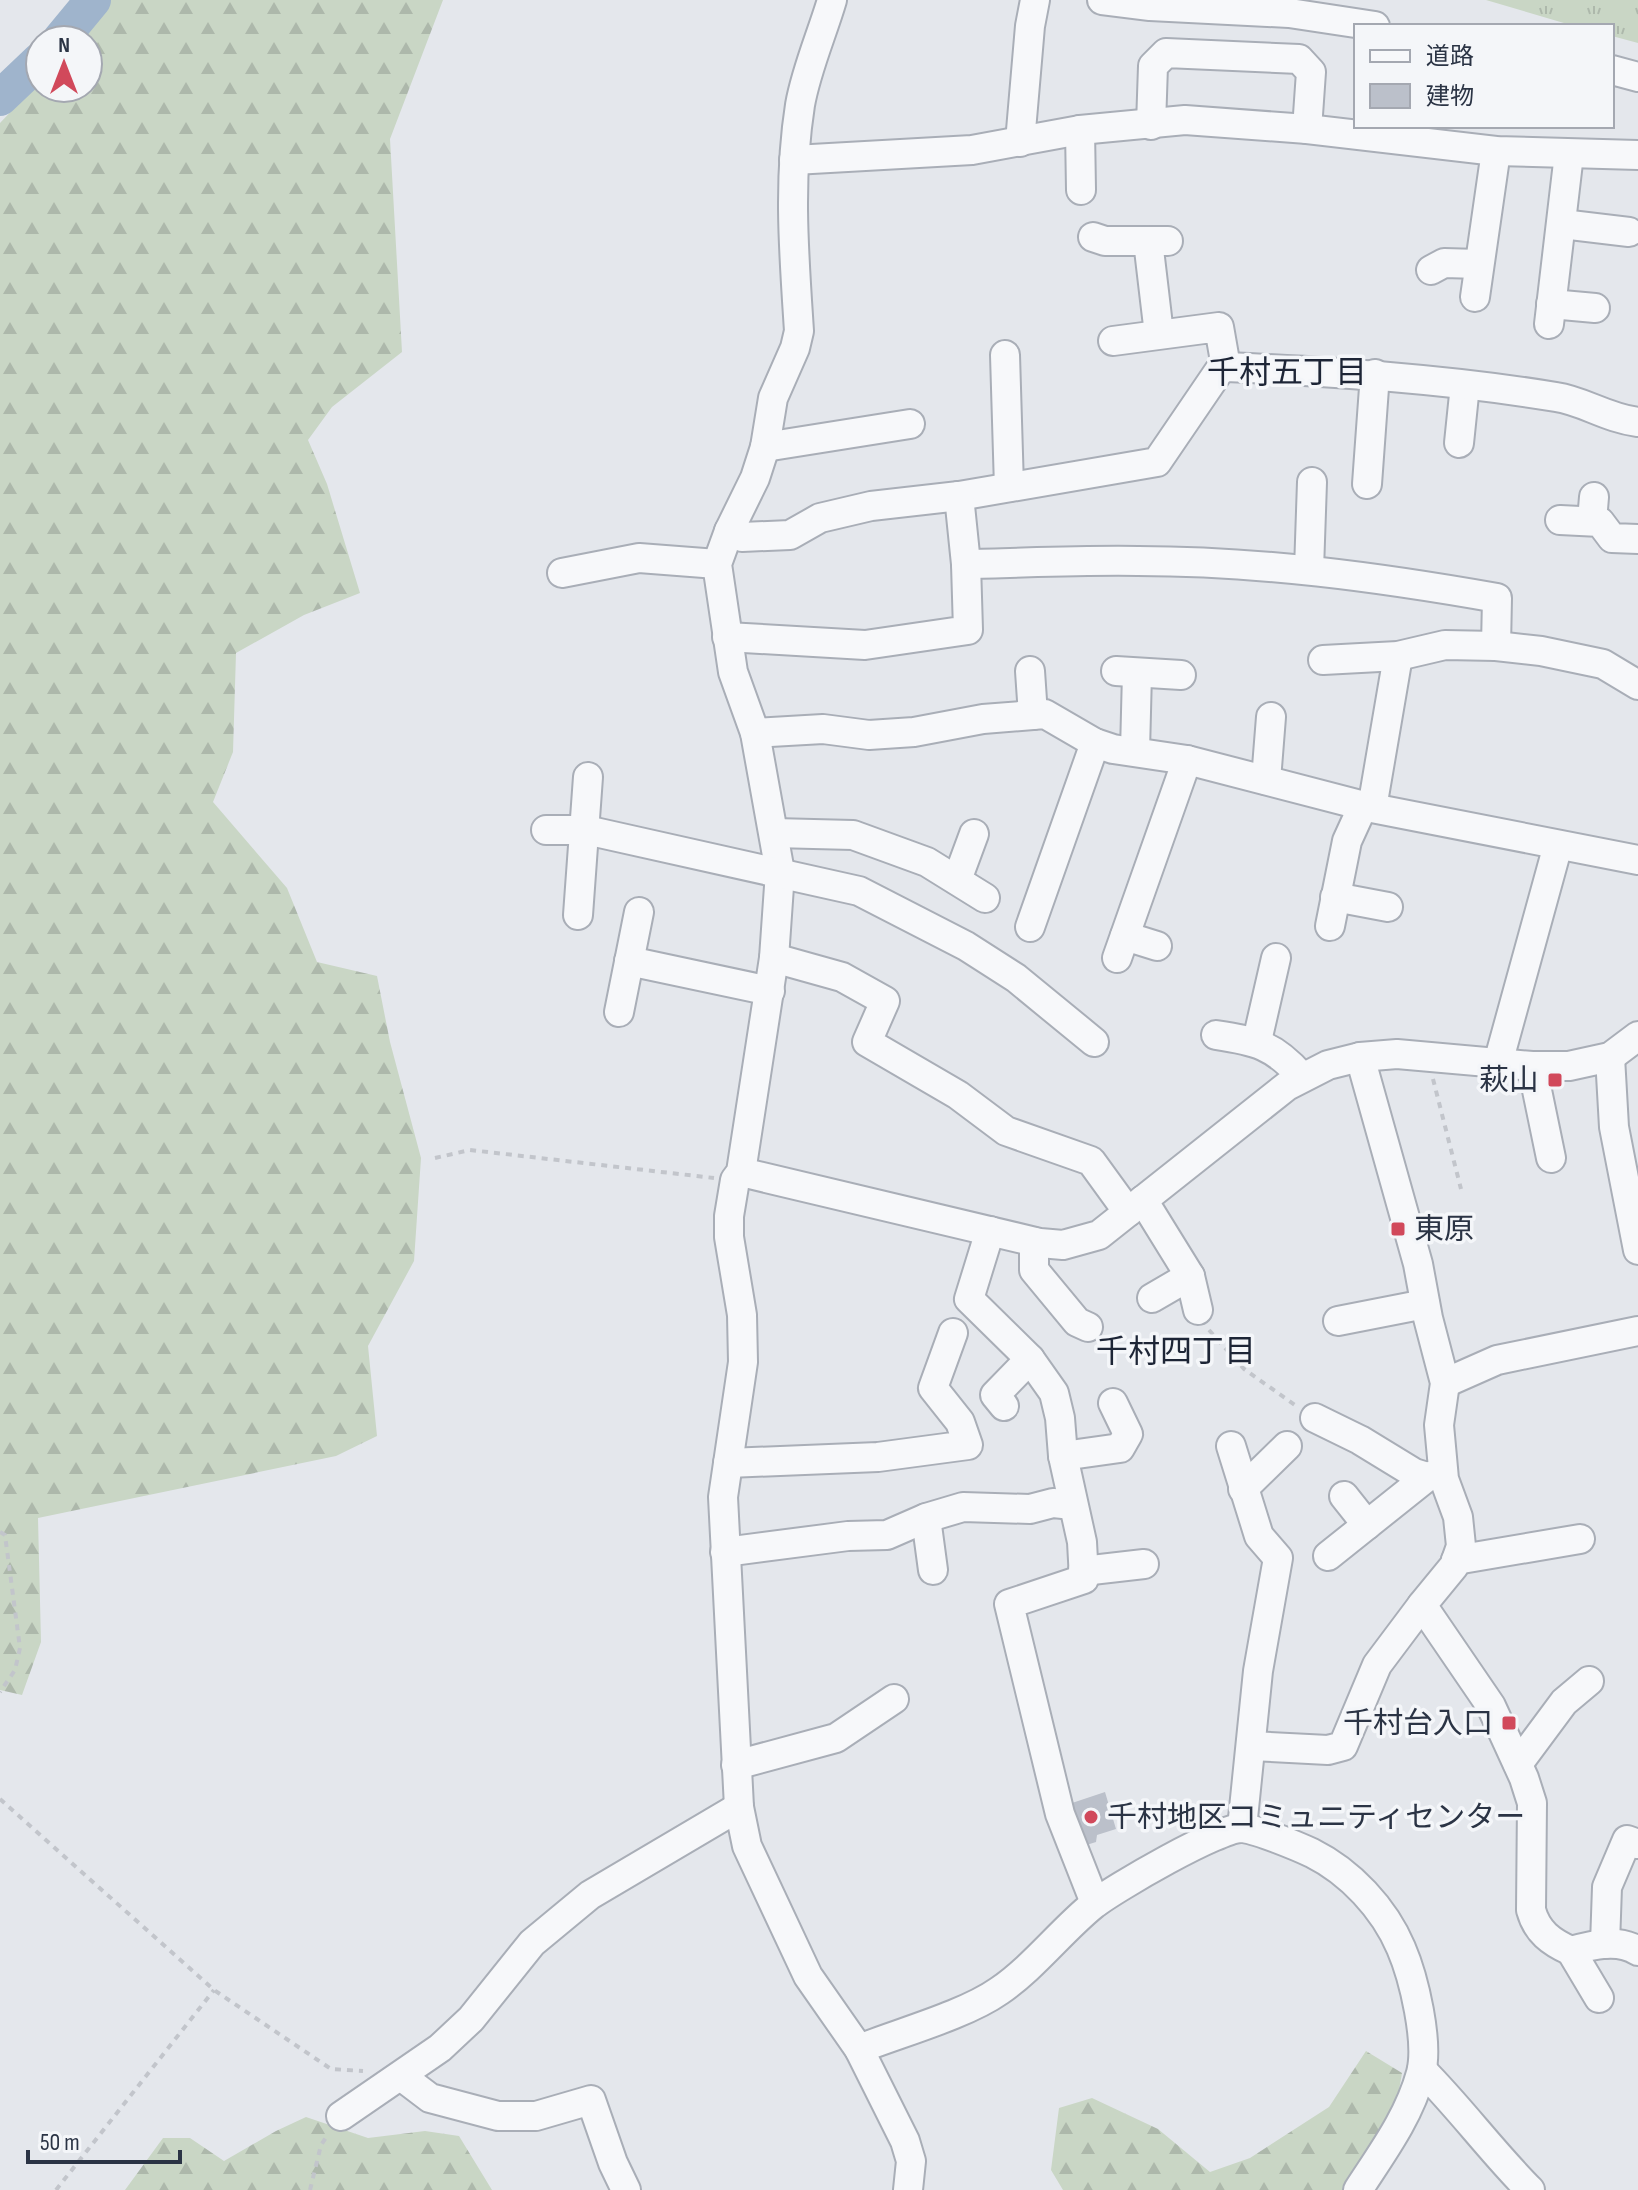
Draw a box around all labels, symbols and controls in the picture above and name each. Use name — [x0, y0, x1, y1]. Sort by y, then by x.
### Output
north arrow — [24, 24, 104, 104]
legend — [1354, 24, 1614, 128]
text: N — [58, 32, 70, 59]
text: 道路 — [1426, 42, 1474, 71]
text: 建物 — [1426, 82, 1474, 111]
district label: 千村五丁目 — [1207, 354, 1367, 393]
place label: 萩山 — [1479, 1063, 1539, 1099]
marker: 萩山 — [1546, 1071, 1564, 1089]
place label: 東原 — [1414, 1212, 1474, 1248]
marker: 東原 — [1389, 1220, 1407, 1238]
district label: 千村四丁目 — [1096, 1333, 1256, 1372]
place label: 千村台入口 — [1343, 1706, 1493, 1742]
marker: 千村台入口 — [1500, 1714, 1518, 1732]
place label: 千村地区コミュニティセンター — [1107, 1800, 1525, 1836]
marker: 千村地区コミュニティセンター — [1082, 1808, 1100, 1826]
scale bar — [28, 2114, 180, 2164]
text: 50 m — [40, 2128, 80, 2157]

